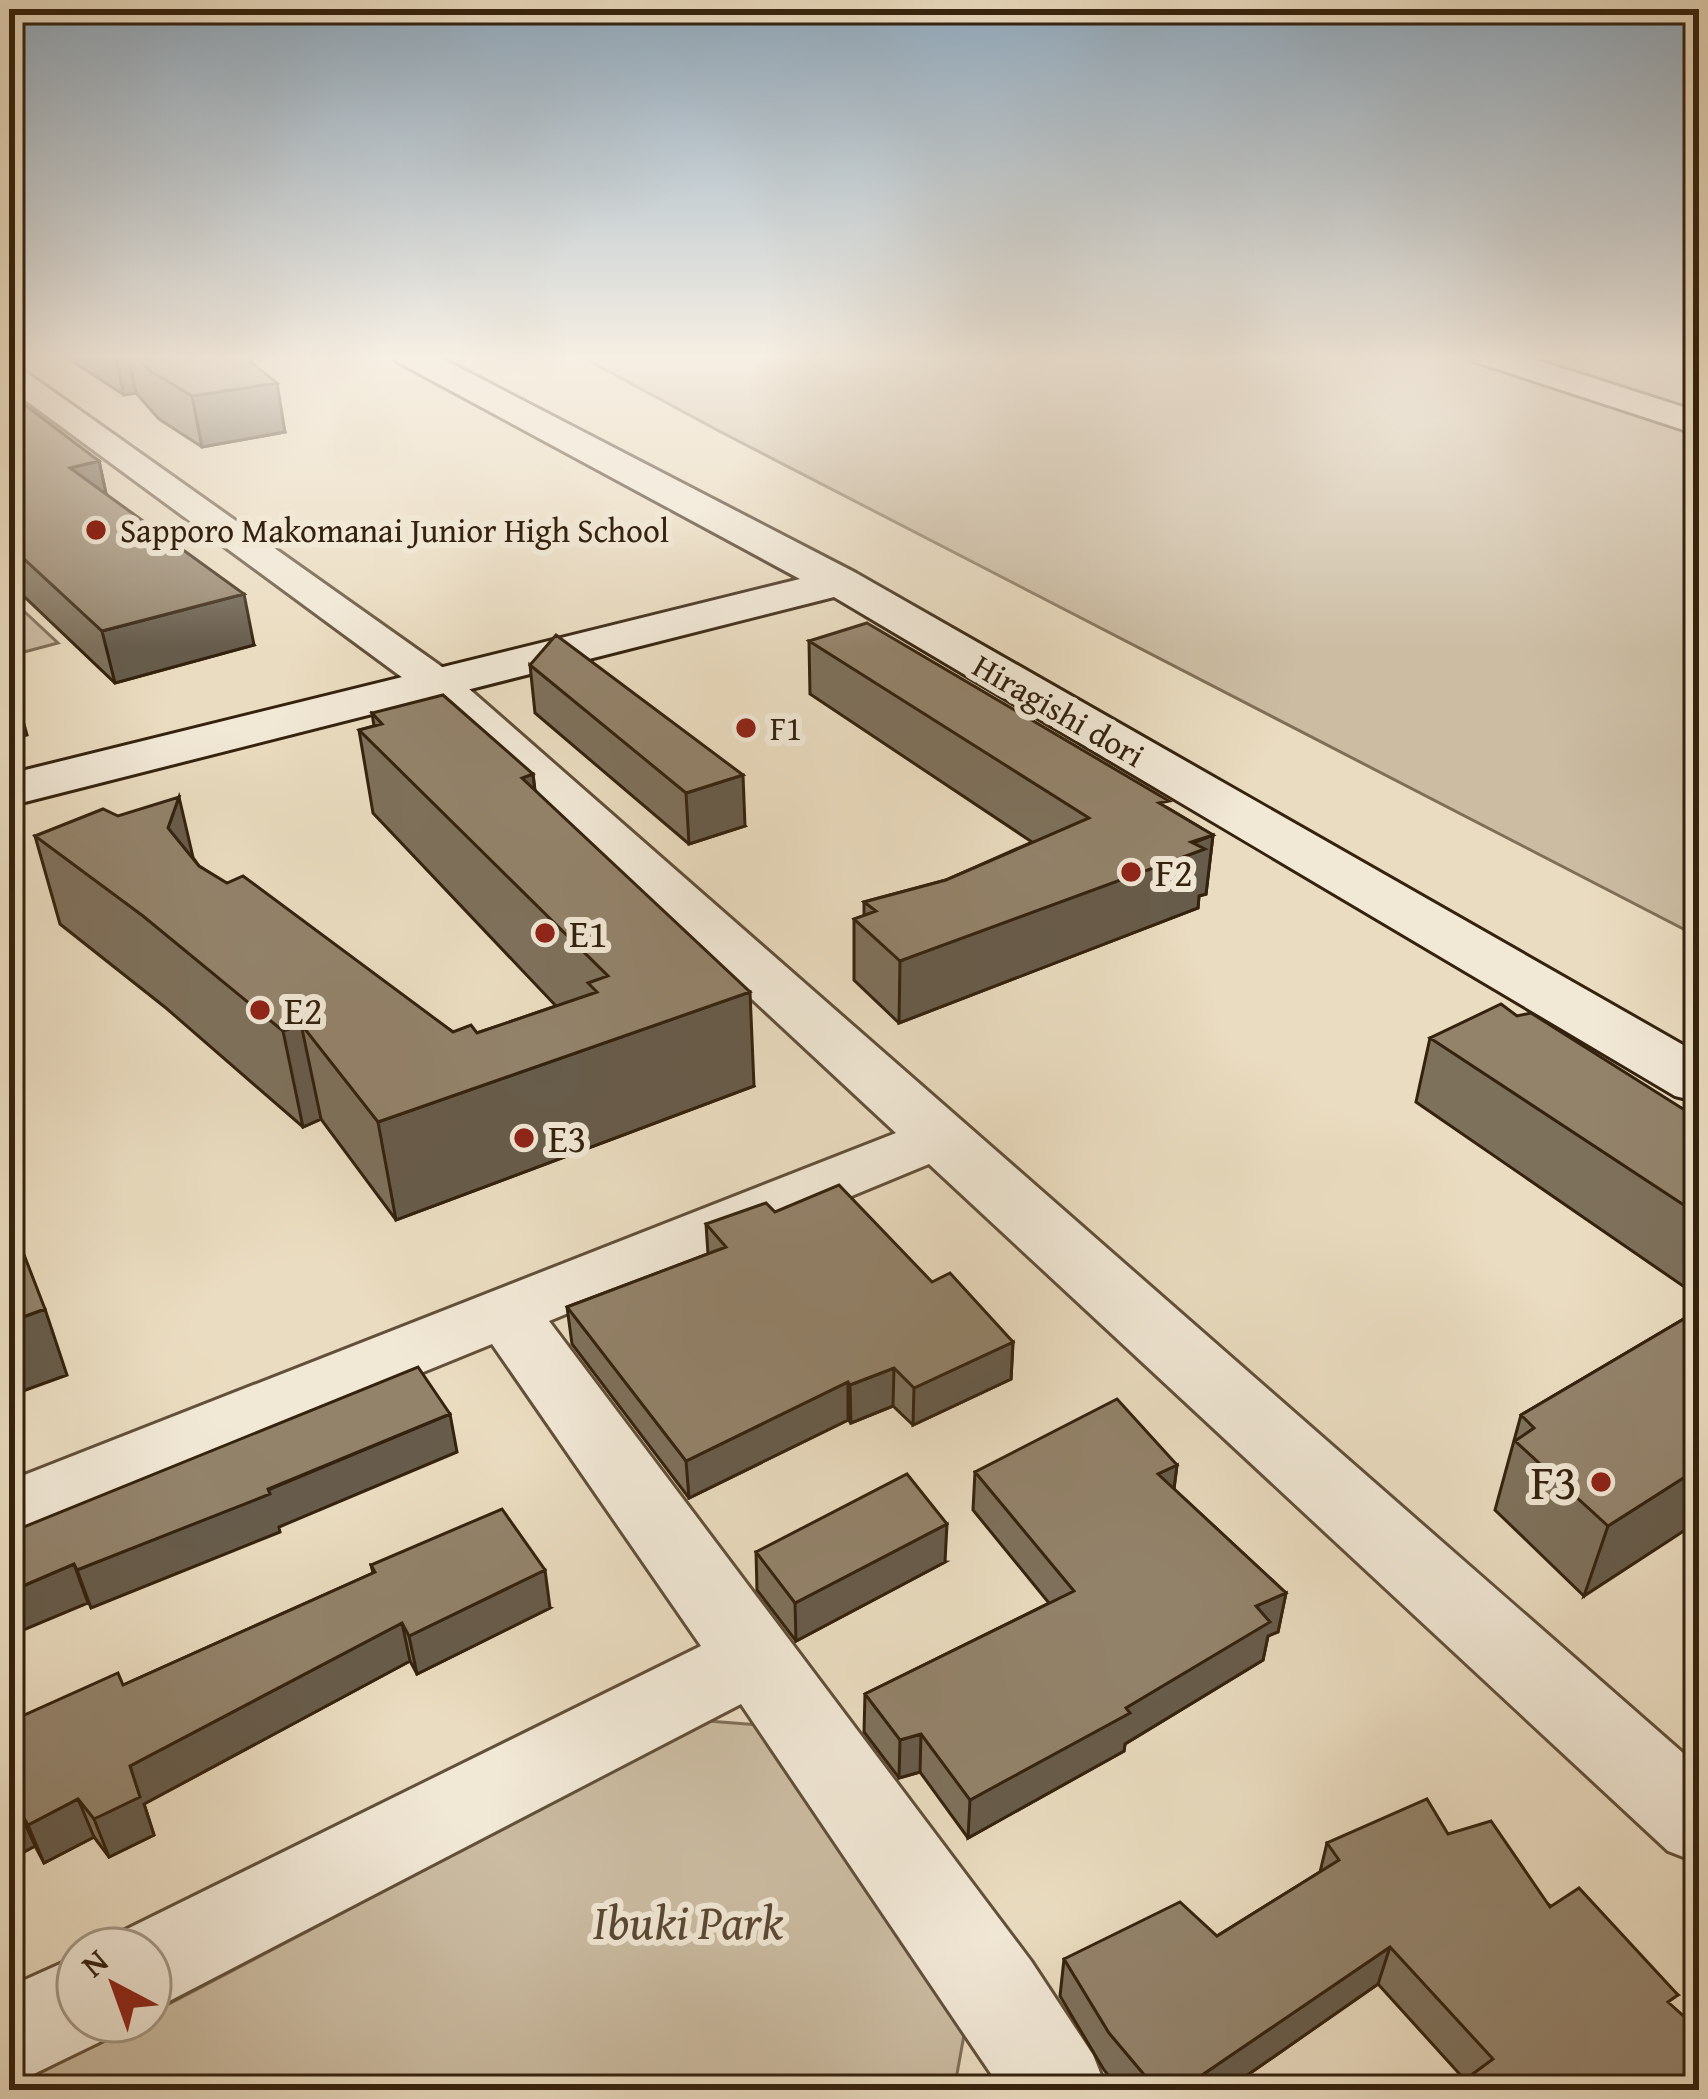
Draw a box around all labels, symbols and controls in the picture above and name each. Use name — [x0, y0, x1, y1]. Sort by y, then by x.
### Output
place label: Sapporo Makomanai Junior High School — [120, 506, 669, 554]
marker: Sapporo Makomanai Junior High School — [83, 517, 109, 543]
street label: Hiragishi dori — [964, 641, 1154, 779]
place label: F1 — [770, 704, 802, 752]
marker: F1 — [733, 715, 759, 741]
place label: F2 — [1155, 843, 1193, 900]
marker: F2 — [1118, 859, 1144, 885]
place label: E1 — [569, 904, 608, 961]
marker: E1 — [532, 920, 558, 946]
place label: E2 — [284, 981, 323, 1038]
marker: E2 — [247, 997, 273, 1023]
place label: E3 — [548, 1109, 587, 1166]
marker: E3 — [511, 1125, 537, 1151]
place label: F3 — [1530, 1446, 1577, 1517]
marker: F3 — [1588, 1469, 1614, 1495]
park label: Ibuki Park — [593, 1886, 784, 1957]
north arrow — [54, 1925, 174, 2045]
text: N — [70, 1937, 118, 1988]

